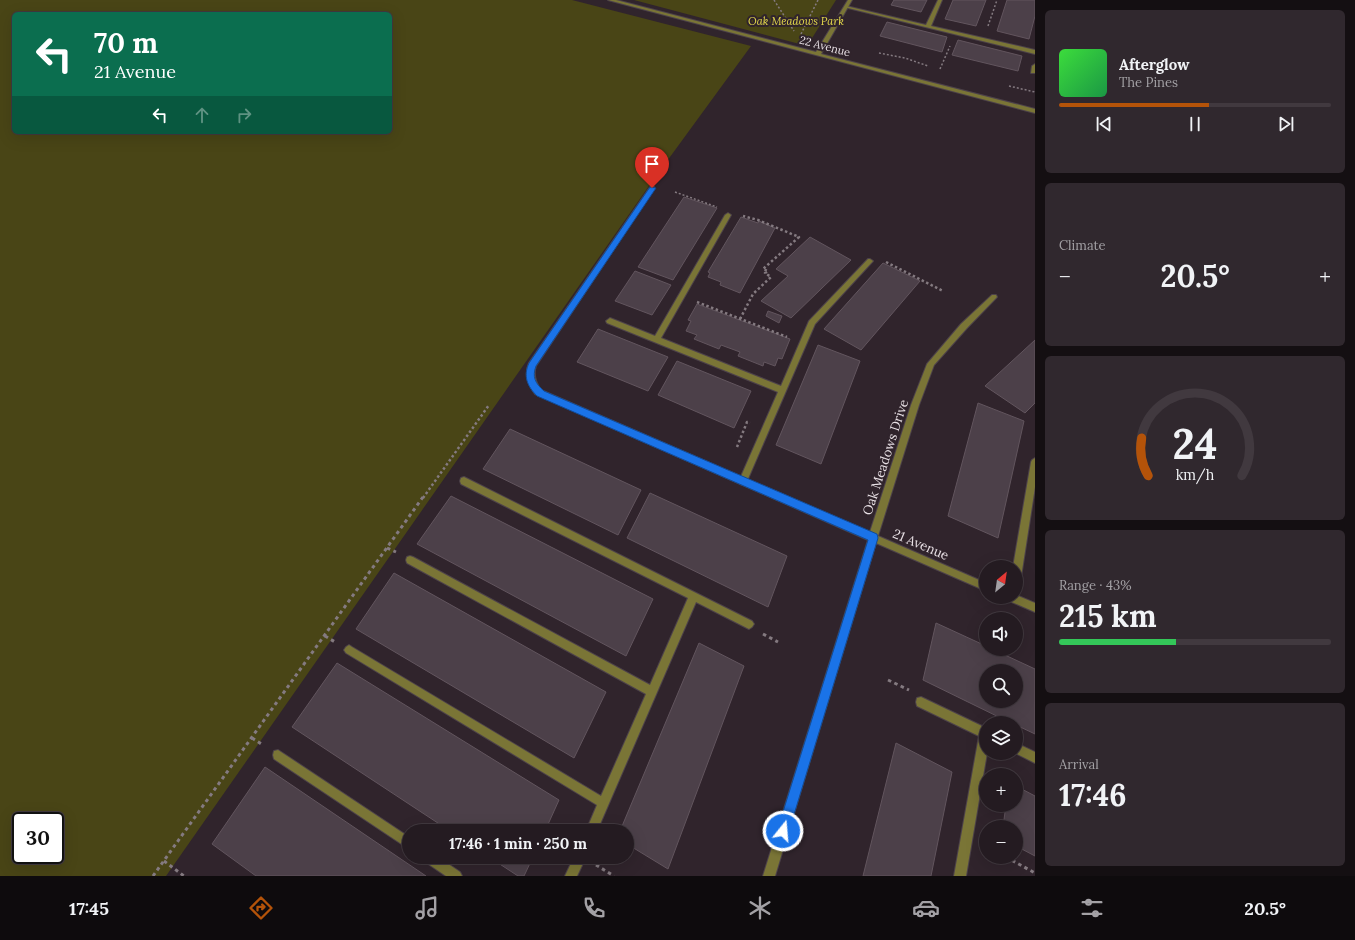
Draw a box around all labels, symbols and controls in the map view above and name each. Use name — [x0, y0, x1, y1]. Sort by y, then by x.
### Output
park label: Oak Meadows Park — [748, 14, 844, 28]
text: 70 m — [94, 25, 158, 61]
icon: left — [28, 28, 80, 80]
street label: 22 Avenue — [798, 33, 852, 60]
text: Afterglow — [1119, 55, 1189, 74]
text: 21 Avenue — [94, 60, 176, 83]
text: The Pines — [1119, 74, 1178, 91]
icon: left — [149, 104, 171, 126]
icon: ahead — [191, 104, 213, 126]
icon: right — [233, 104, 255, 126]
icon: previous — [1093, 113, 1115, 135]
icon: pause — [1184, 113, 1206, 135]
icon: next — [1275, 113, 1297, 135]
pin — [635, 147, 669, 188]
icon: arrive — [641, 153, 663, 175]
text: Climate — [1059, 237, 1106, 254]
text: 20.5° — [1160, 257, 1230, 295]
text: − — [1059, 262, 1071, 290]
text: + — [1319, 262, 1331, 290]
street label: Oak Meadows Drive — [859, 397, 912, 517]
text: 24 — [1173, 417, 1217, 470]
text: km/h — [1176, 466, 1215, 485]
street label: 21 Avenue — [890, 525, 951, 564]
north arrow — [979, 560, 1023, 604]
map controls — [979, 560, 1023, 864]
text: Range · 43% — [1059, 577, 1132, 594]
text: 215 km — [1059, 597, 1157, 635]
button: sound — [979, 612, 1023, 656]
button: search — [979, 664, 1023, 708]
button: layers — [979, 716, 1023, 760]
text: Arrival — [1059, 756, 1099, 773]
button: + — [979, 768, 1023, 812]
text: 17:46 — [1059, 776, 1126, 814]
position arrow — [762, 810, 804, 852]
speed limit sign: 30 — [12, 812, 64, 864]
button: − — [979, 820, 1023, 864]
text: 17:46 · 1 min · 250 m — [449, 834, 587, 853]
icon: directions — [247, 894, 275, 922]
icon: music — [413, 894, 441, 922]
icon: phone — [580, 894, 608, 922]
icon: climate — [746, 894, 774, 922]
icon: car — [912, 894, 940, 922]
icon: filters — [1078, 894, 1106, 922]
text: 17:45 — [69, 897, 109, 920]
text: 20.5° — [1244, 897, 1286, 920]

